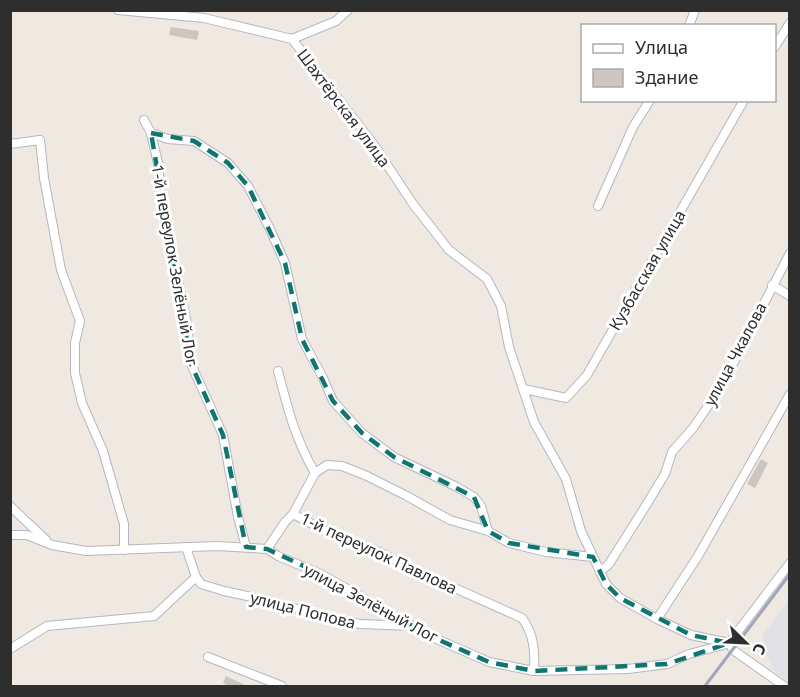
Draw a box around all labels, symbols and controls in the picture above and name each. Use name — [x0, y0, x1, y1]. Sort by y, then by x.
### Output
legend — [581, 24, 776, 102]
text: Улица — [635, 35, 688, 59]
street label: Шахтёрская улица — [292, 44, 396, 172]
text: Здание — [635, 65, 699, 89]
street label: 1-й переулок Зелёный Лог — [146, 163, 204, 367]
street label: Кузбасская улица — [604, 206, 690, 334]
street label: улица Чкалова — [698, 298, 772, 410]
street label: 1-й переулок Павлова — [297, 507, 461, 599]
street label: улица Зелёный Лог — [300, 558, 442, 648]
street label: улица Попова — [248, 586, 358, 634]
north arrow — [716, 613, 776, 673]
text: С — [748, 640, 772, 658]

